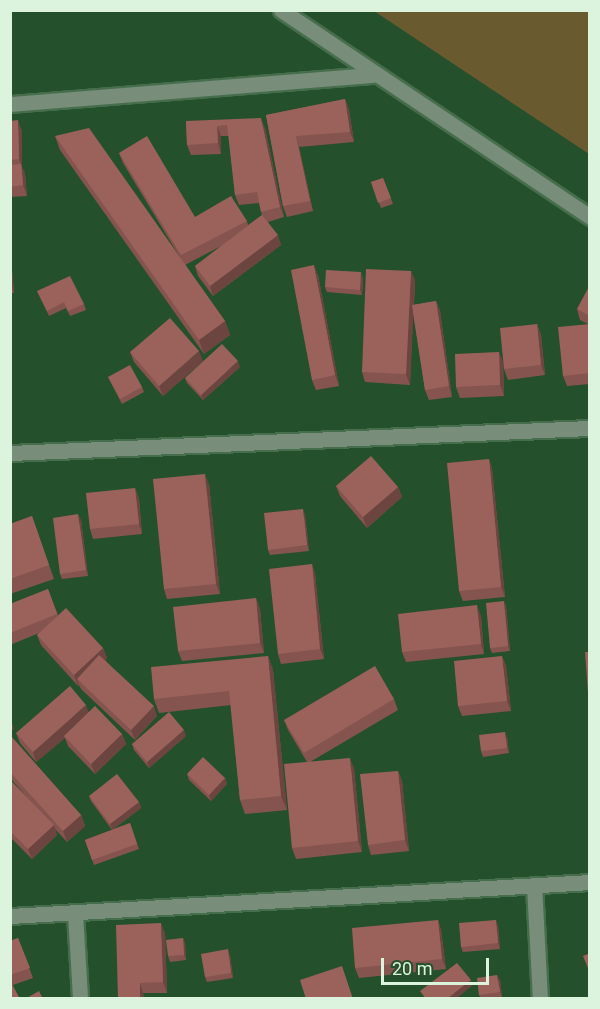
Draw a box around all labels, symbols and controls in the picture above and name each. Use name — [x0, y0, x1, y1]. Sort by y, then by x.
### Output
scale bar — [384, 946, 492, 984]
text: 20 m — [392, 958, 432, 979]

